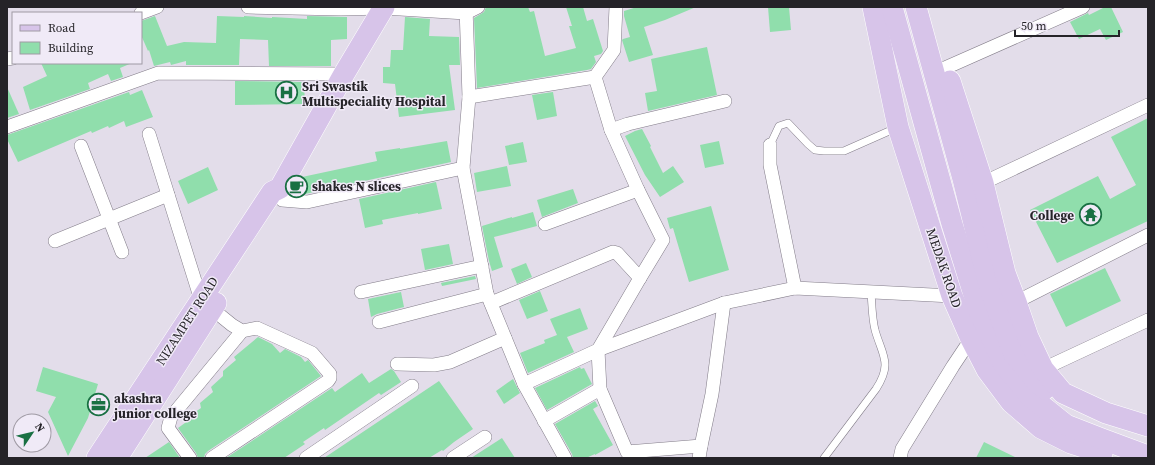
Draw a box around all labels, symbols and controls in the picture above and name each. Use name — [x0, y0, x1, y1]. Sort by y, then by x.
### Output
legend — [12, 12, 142, 64]
scale bar — [1015, 12, 1119, 38]
text: 50 m — [1021, 18, 1047, 34]
text: Road — [48, 20, 75, 36]
text: Building — [48, 40, 93, 56]
place label: Sri Swastik Multispeciality Hospital — [302, 78, 446, 110]
hospital icon: Sri Swastik Multispeciality Hospital — [274, 80, 300, 106]
cafe icon: shakes N slices — [284, 173, 310, 199]
place label: shakes N slices — [312, 178, 401, 195]
temple icon: College — [1077, 202, 1103, 228]
place label: College — [1030, 207, 1074, 224]
street label: MEDAK ROAD — [922, 226, 966, 310]
street label: NIZAMPET ROAD — [152, 273, 222, 369]
place label: akashra junior college — [112, 390, 197, 422]
office icon: akashra junior college — [85, 392, 111, 418]
north arrow — [12, 413, 52, 453]
text: N — [31, 420, 48, 435]

